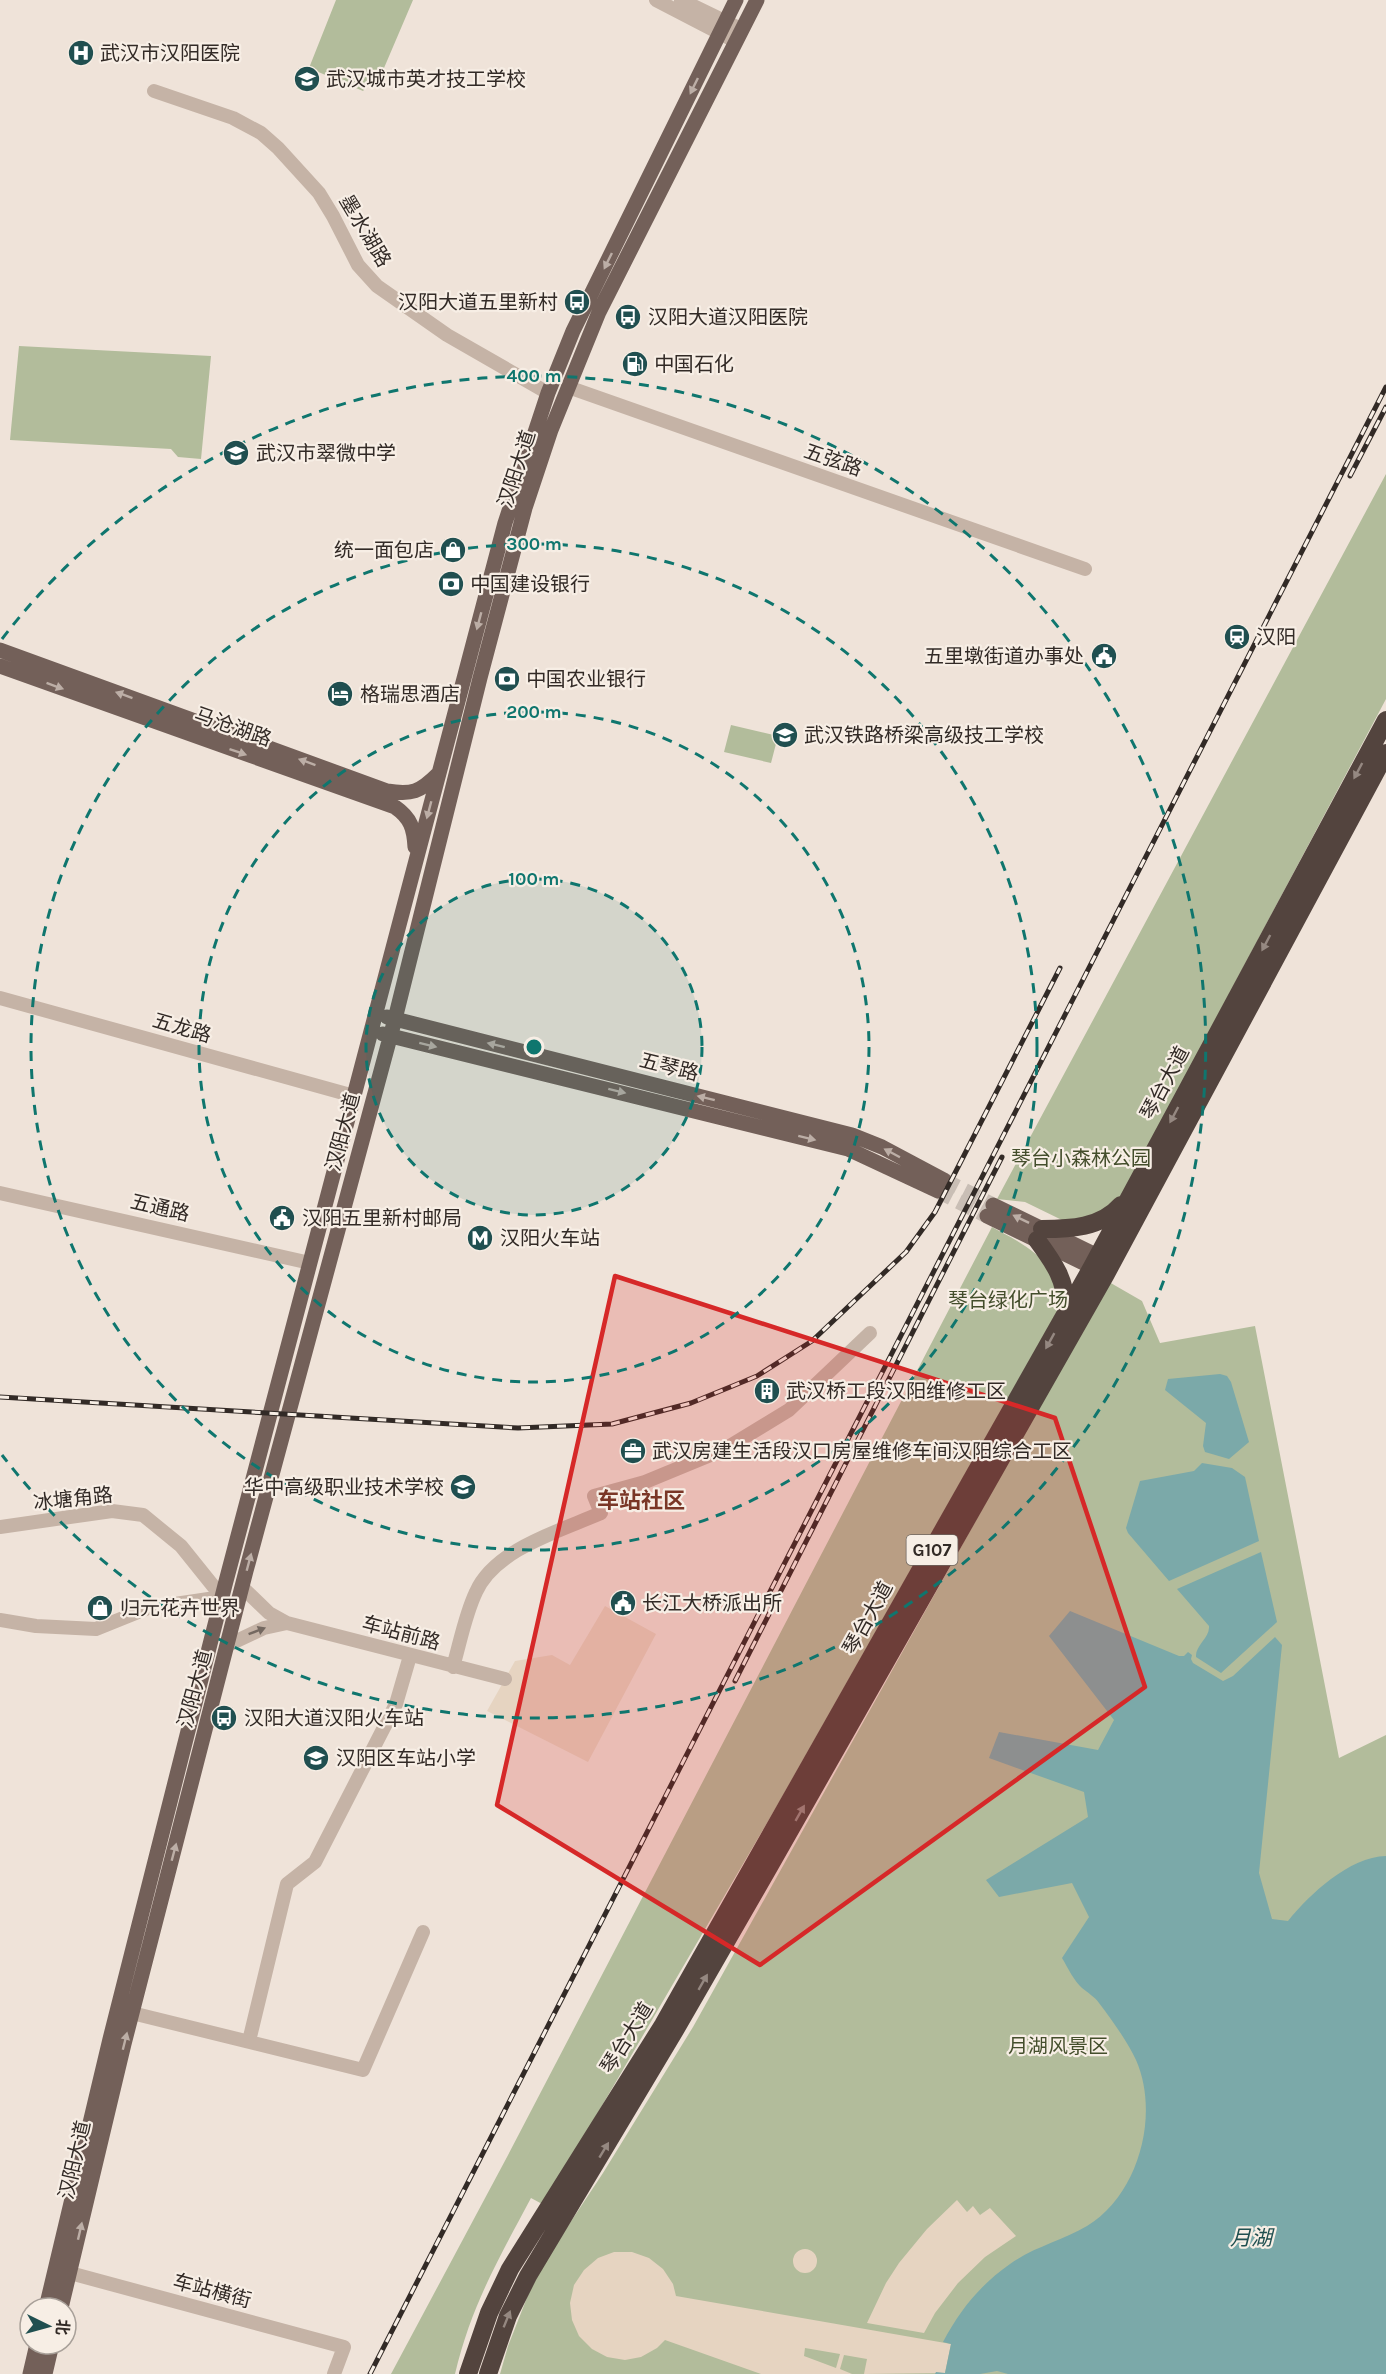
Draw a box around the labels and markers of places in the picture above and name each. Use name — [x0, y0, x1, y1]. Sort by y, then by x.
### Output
hospital icon: 武汉市汉阳医院 — [66, 38, 96, 68]
place label: 武汉市汉阳医院 — [100, 42, 240, 65]
school or university icon: 武汉城市英才技工学校 — [292, 64, 322, 94]
place label: 武汉城市英才技工学校 — [326, 68, 526, 91]
bus stop icon: 汉阳大道五里新村 — [562, 287, 592, 317]
place label: 汉阳大道五里新村 — [398, 291, 558, 314]
bus stop icon: 汉阳大道汉阳医院 — [613, 302, 643, 332]
place label: 汉阳大道汉阳医院 — [648, 306, 808, 329]
fuel station icon: 中国石化 — [620, 349, 650, 379]
place label: 中国石化 — [654, 353, 734, 376]
school or university icon: 武汉市翠微中学 — [221, 438, 251, 468]
place label: 武汉市翠微中学 — [256, 442, 396, 465]
shop icon: 统一面包店 — [438, 535, 468, 565]
place label: 统一面包店 — [334, 539, 434, 562]
bank icon: 中国建设银行 — [436, 569, 466, 599]
place label: 中国建设银行 — [470, 573, 590, 596]
station icon: 汉阳 — [1222, 622, 1252, 652]
place label: 汉阳 — [1256, 626, 1296, 649]
public building icon: 五里墩街道办事处 — [1089, 641, 1119, 671]
place label: 五里墩街道办事处 — [924, 645, 1084, 668]
bank icon: 中国农业银行 — [492, 664, 522, 694]
place label: 中国农业银行 — [526, 668, 646, 691]
hotel icon: 格瑞思酒店 — [325, 679, 355, 709]
place label: 格瑞思酒店 — [360, 683, 460, 706]
school or university icon: 武汉铁路桥梁高级技工学校 — [770, 720, 800, 750]
place label: 武汉铁路桥梁高级技工学校 — [804, 724, 1044, 747]
centre of rings — [524, 1037, 544, 1057]
public building icon: 汉阳五里新村邮局 — [267, 1203, 297, 1233]
place label: 汉阳五里新村邮局 — [302, 1207, 462, 1230]
metro station icon: 汉阳火车站 — [465, 1223, 495, 1253]
place label: 汉阳火车站 — [500, 1227, 600, 1250]
building icon: 武汉桥工段汉阳维修工区 — [752, 1376, 782, 1406]
place label: 武汉桥工段汉阳维修工区 — [786, 1380, 1006, 1403]
office icon: 武汉房建生活段汉口房屋维修车间汉阳综合工区 — [618, 1436, 648, 1466]
place label: 武汉房建生活段汉口房屋维修车间汉阳综合工区 — [652, 1440, 1072, 1463]
school or university icon: 华中高级职业技术学校 — [448, 1472, 478, 1502]
place label: 华中高级职业技术学校 — [244, 1476, 444, 1499]
public building icon: 长江大桥派出所 — [608, 1588, 638, 1618]
place label: 长江大桥派出所 — [642, 1592, 782, 1615]
shop icon: 归元花卉世界 — [85, 1593, 115, 1623]
place label: 归元花卉世界 — [120, 1597, 240, 1620]
bus stop icon: 汉阳大道汉阳火车站 — [209, 1703, 239, 1733]
place label: 汉阳大道汉阳火车站 — [244, 1707, 424, 1730]
school or university icon: 汉阳区车站小学 — [301, 1743, 331, 1773]
place label: 汉阳区车站小学 — [336, 1747, 476, 1770]

